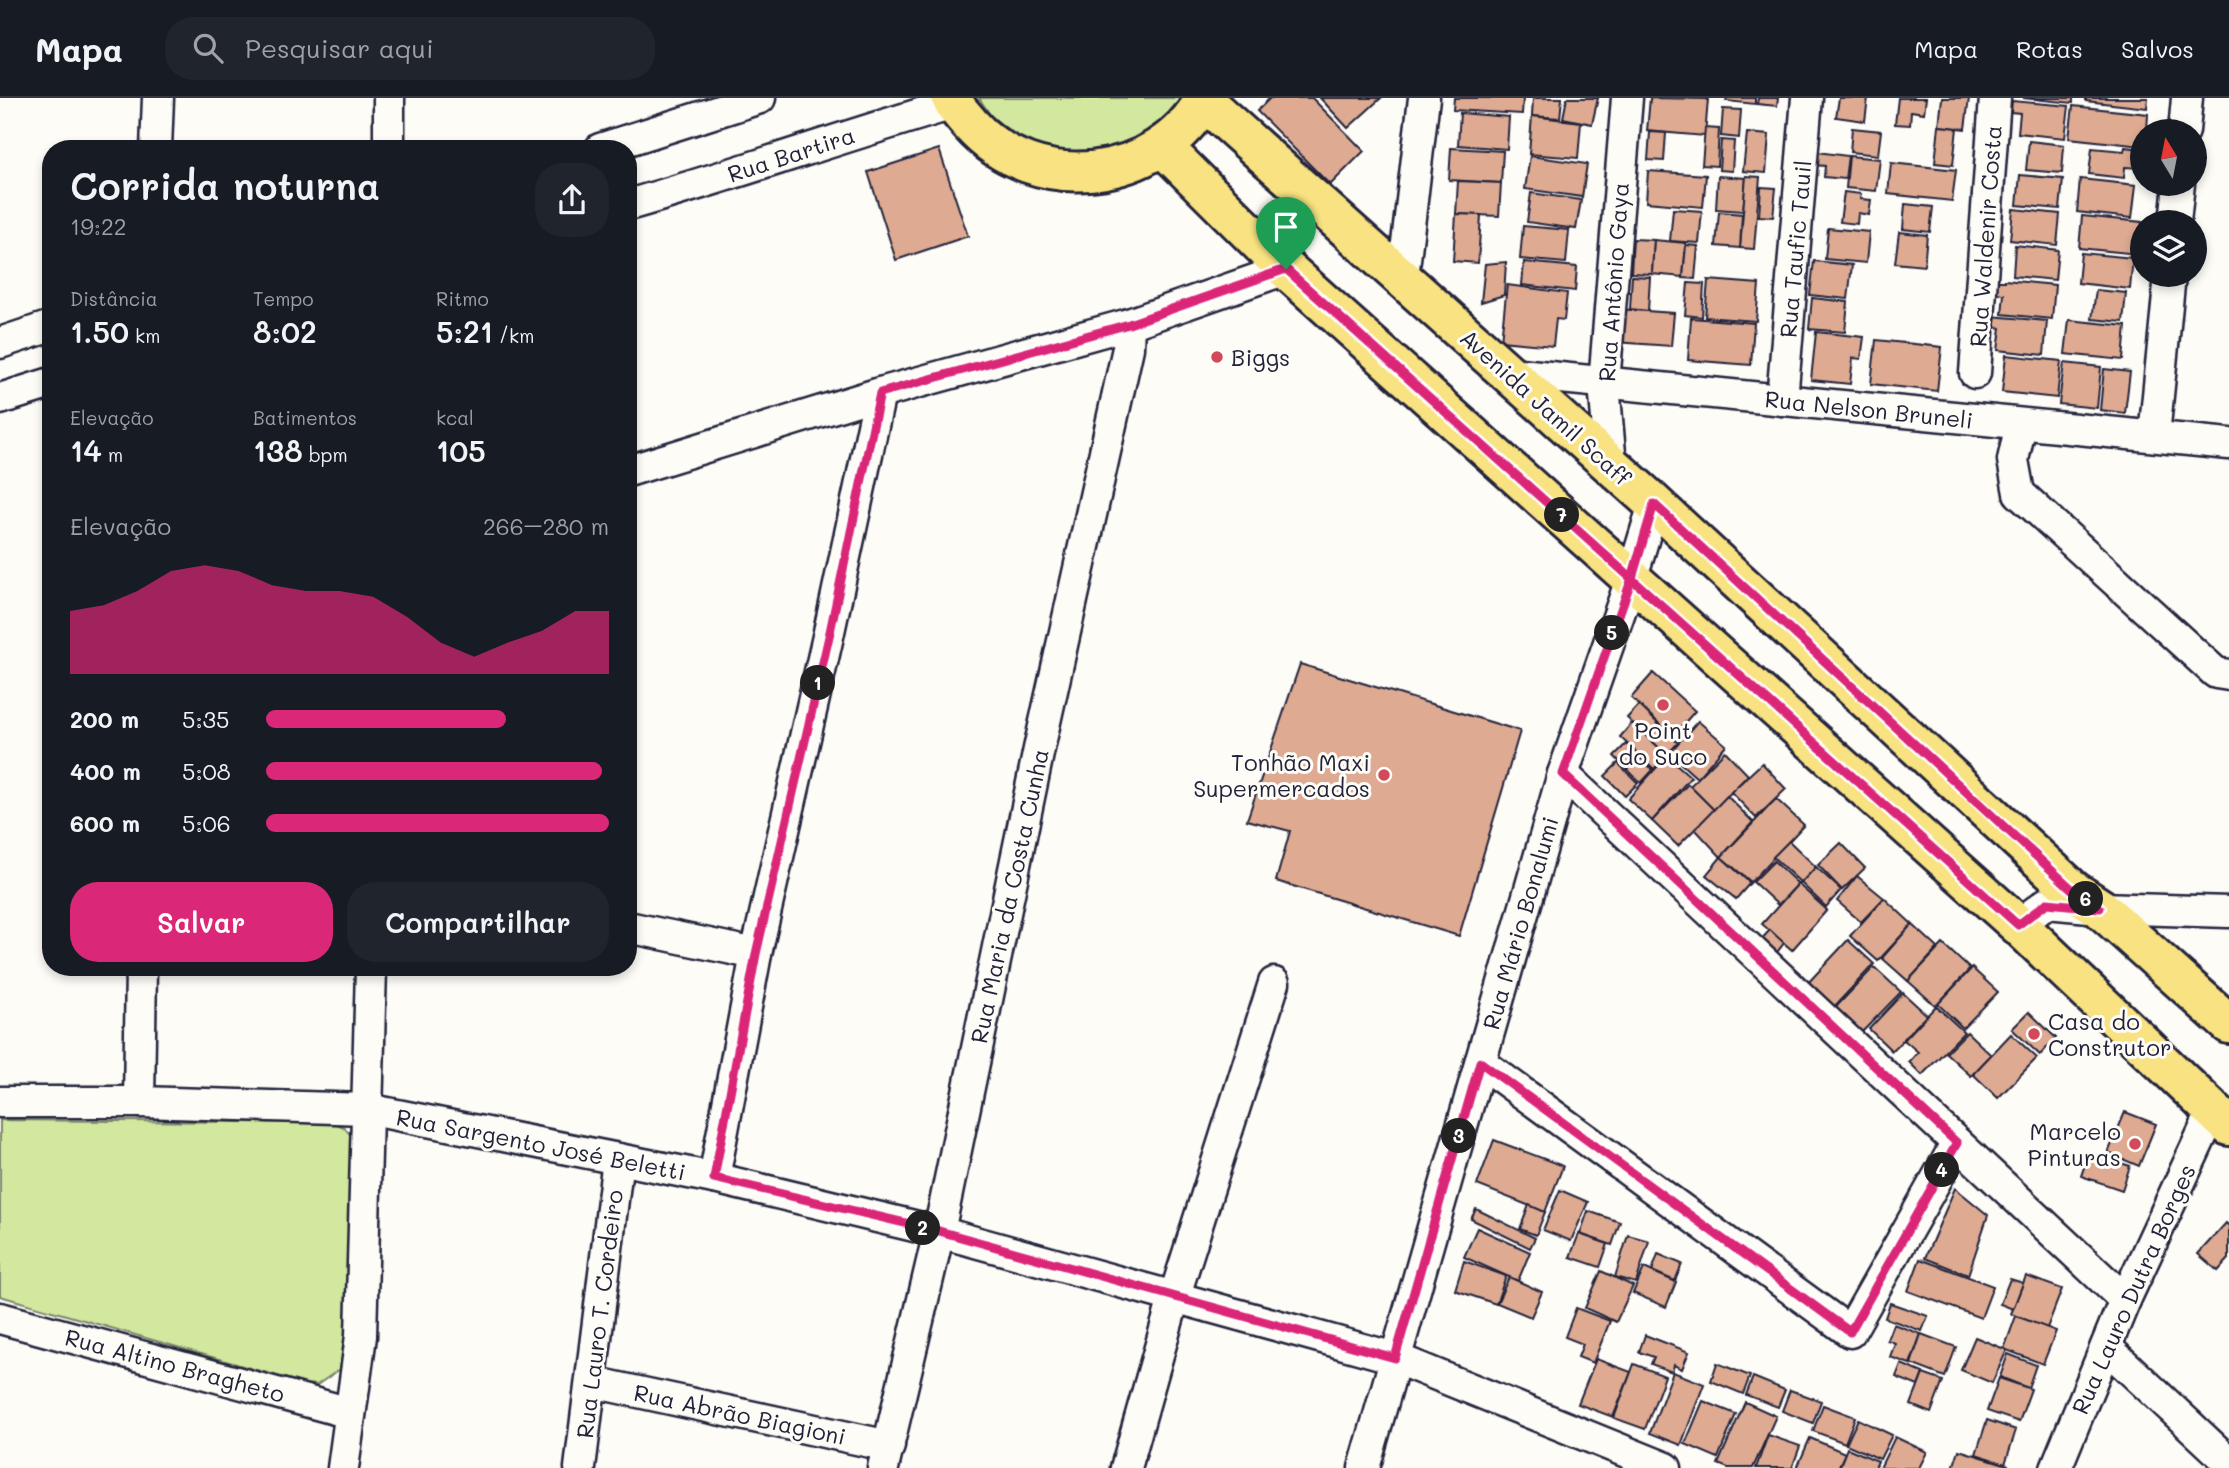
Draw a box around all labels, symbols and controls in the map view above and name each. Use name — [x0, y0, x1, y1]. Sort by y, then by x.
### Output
search box — [165, 17, 655, 80]
text: Mapa — [35, 27, 123, 70]
icon: search — [189, 29, 227, 67]
text: Pesquisar aqui — [245, 31, 434, 65]
text: Mapa — [1914, 33, 1978, 64]
text: Rotas — [2016, 33, 2083, 64]
text: Salvos — [2121, 33, 2194, 64]
street label: Rua Bartira — [723, 119, 859, 189]
north arrow — [2130, 119, 2207, 196]
map controls — [2130, 119, 2207, 287]
street label: Rua Waldenir Costa — [1962, 124, 2008, 348]
street label: Rua Taufic Tauil — [1772, 159, 1818, 339]
text: Corrida noturna — [70, 160, 380, 210]
button: share — [535, 163, 609, 237]
street label: Rua Antônio Gaya — [1591, 181, 1635, 383]
pin — [1256, 197, 1316, 269]
icon: arrive — [1267, 208, 1305, 246]
button: layers — [2130, 210, 2207, 287]
text: 19:22 — [70, 211, 127, 241]
text: Distância — [70, 286, 158, 311]
text: Tempo — [253, 286, 313, 311]
text: Ritmo — [436, 286, 489, 311]
text: 1.50 — [70, 311, 129, 351]
text: 8:02 — [253, 311, 317, 351]
text: 5:21 — [436, 311, 493, 351]
street label: Avenida Jamil Scaff — [1454, 322, 1639, 493]
text: km — [129, 323, 160, 348]
text: /km — [493, 323, 534, 348]
place label: Biggs — [1231, 342, 1290, 372]
marker: Biggs — [1209, 349, 1225, 365]
street label: Rua Nelson Bruneli — [1763, 383, 1975, 435]
text: Elevação — [70, 405, 154, 430]
text: Batimentos — [253, 405, 357, 430]
text: kcal — [436, 405, 474, 430]
text: 14 — [70, 430, 102, 470]
text: 138 — [253, 430, 303, 470]
text: 105 — [436, 430, 486, 470]
text: m — [102, 442, 123, 467]
text: bpm — [303, 442, 348, 467]
pin: 7 — [1544, 498, 1580, 532]
text: 7 — [1556, 502, 1567, 527]
text: Elevação — [70, 511, 171, 541]
text: 266–280 m — [483, 511, 609, 541]
pin: 5 — [1594, 616, 1630, 650]
text: 5 — [1606, 620, 1617, 645]
pin: 1 — [800, 666, 836, 700]
text: 1 — [813, 670, 822, 695]
marker: Point do Suco — [1655, 697, 1671, 713]
text: 200 m — [70, 704, 139, 734]
text: 5:35 — [182, 704, 229, 734]
place label: Point do Suco — [1619, 715, 1707, 771]
street label: Rua Maria da Costa Cunha — [963, 746, 1055, 1046]
place label: Tonhão Maxi Supermercados — [1193, 747, 1370, 803]
text: 400 m — [70, 756, 141, 786]
text: 5:08 — [182, 756, 231, 786]
marker: Tonhão Maxi Supermercados — [1376, 767, 1392, 783]
text: 600 m — [70, 808, 140, 838]
text: 5:06 — [182, 808, 231, 838]
street label: Rua Mário Bonalumi — [1475, 813, 1565, 1033]
button: Salvar — [70, 882, 333, 962]
button: Compartilhar — [347, 882, 609, 962]
pin: 6 — [2068, 882, 2104, 916]
text: 6 — [2080, 886, 2091, 911]
place label: Casa do Construtor — [2048, 1006, 2172, 1062]
marker: Casa do Construtor — [2026, 1026, 2042, 1042]
street label: Rua Sargento José Beletti — [394, 1101, 688, 1187]
place label: Marcelo Pinturas — [2027, 1116, 2121, 1172]
pin: 3 — [1442, 1118, 1476, 1154]
text: 3 — [1453, 1123, 1464, 1148]
marker: Marcelo Pinturas — [2127, 1136, 2143, 1152]
pin: 4 — [1924, 1152, 1960, 1188]
text: 4 — [1935, 1157, 1948, 1182]
street label: Rua Lauro Dutra Borges — [2064, 1159, 2202, 1419]
street label: Rua Lauro T. Cordeiro — [569, 1188, 629, 1440]
pin: 2 — [906, 1210, 940, 1246]
text: 2 — [917, 1215, 928, 1240]
street label: Rua Altino Bragheto — [62, 1321, 288, 1409]
street label: Rua Abrão Biagioni — [631, 1377, 849, 1451]

